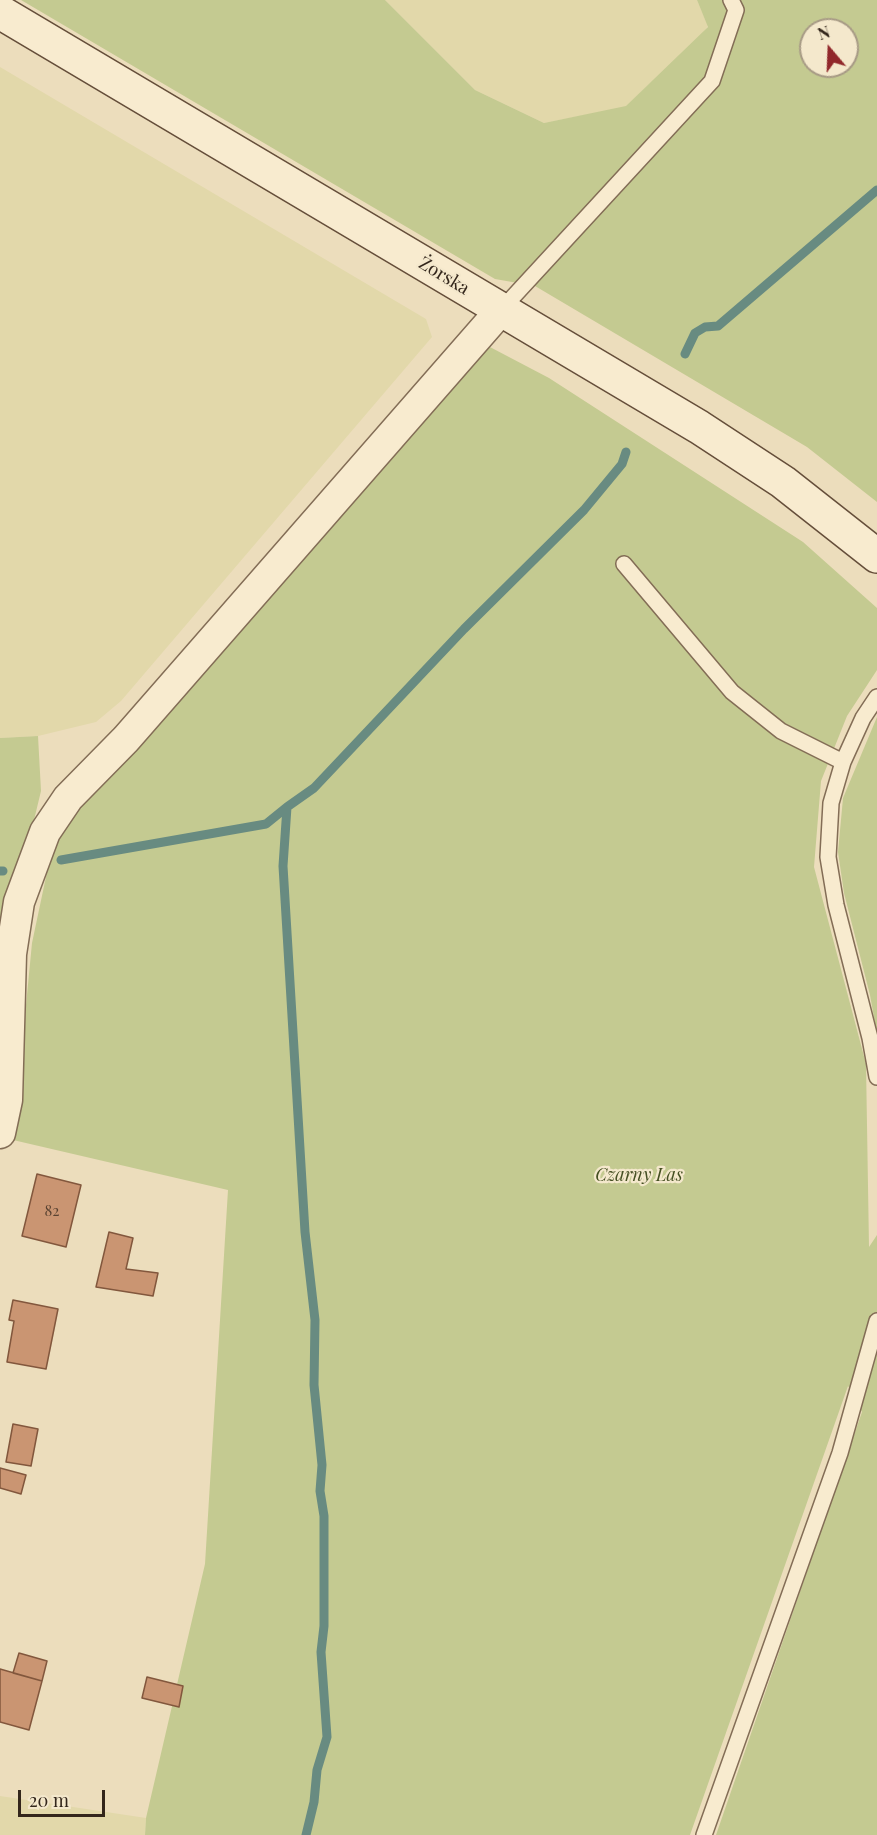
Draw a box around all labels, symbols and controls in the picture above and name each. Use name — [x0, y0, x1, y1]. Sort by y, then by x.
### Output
north arrow — [799, 18, 859, 78]
text: N — [815, 21, 833, 44]
street label: Żorska — [415, 253, 473, 299]
park label: Czarny Las — [595, 1164, 683, 1186]
house number: 82 — [45, 1202, 59, 1220]
scale bar — [21, 1778, 108, 1816]
text: 20 m — [29, 1788, 69, 1812]

